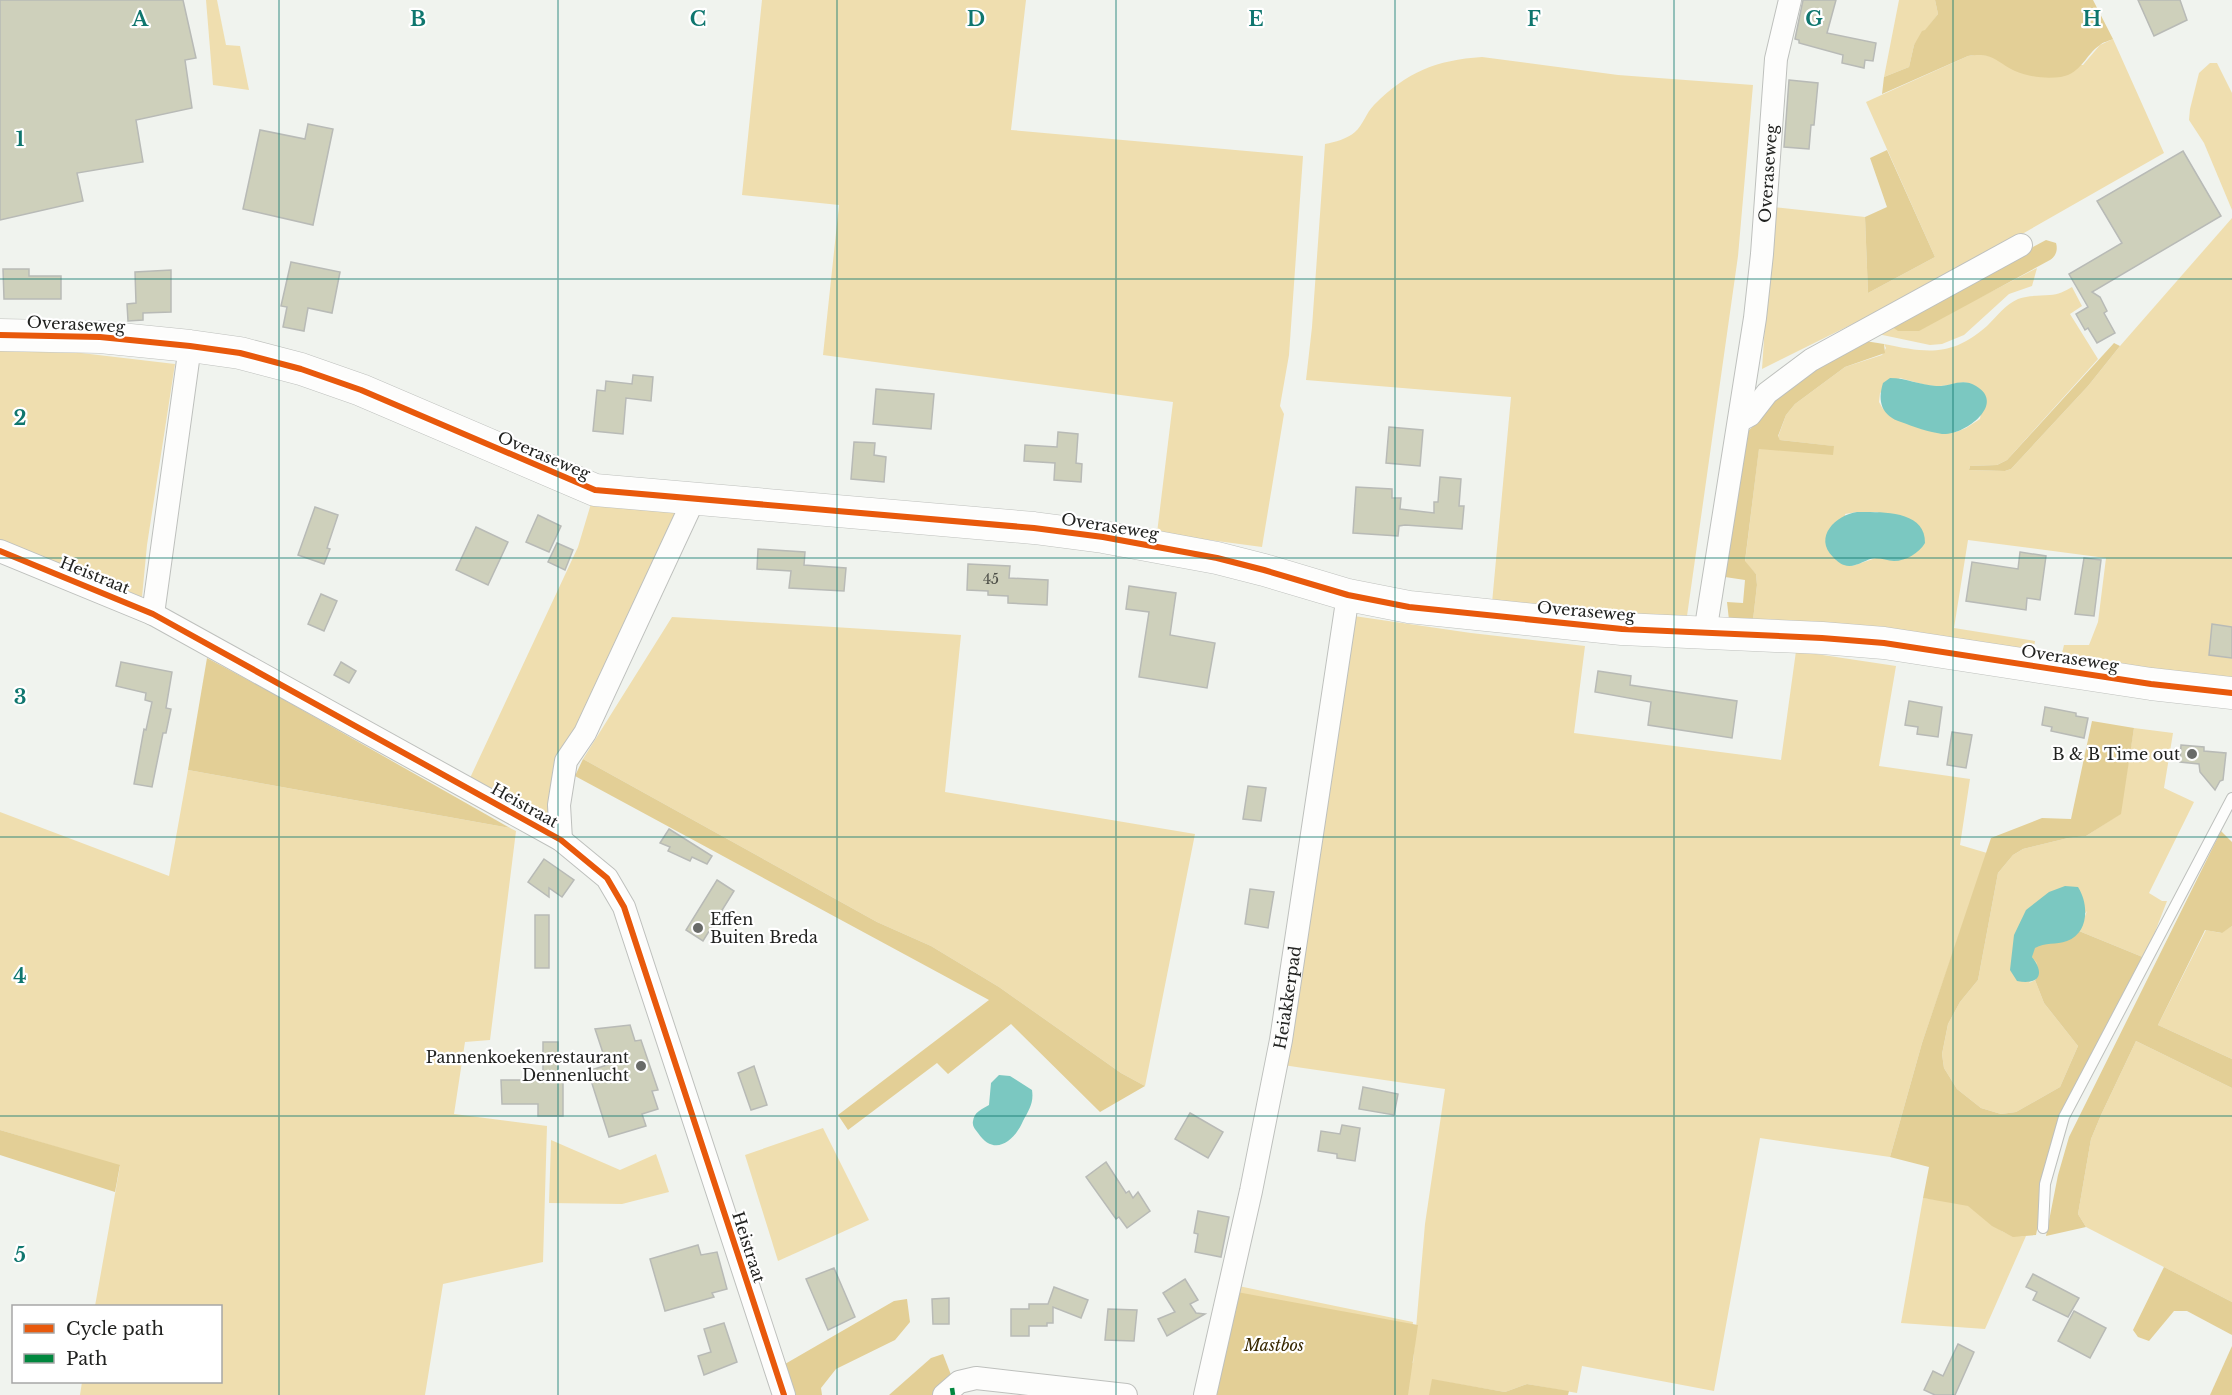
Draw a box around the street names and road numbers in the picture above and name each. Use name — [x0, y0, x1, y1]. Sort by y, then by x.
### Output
street label: Overaseweg — [1754, 123, 1781, 223]
street label: Overaseweg — [26, 311, 126, 337]
street label: Overaseweg — [495, 427, 594, 484]
street label: Overaseweg — [1060, 508, 1161, 544]
street label: Heistraat — [57, 552, 133, 598]
street label: Overaseweg — [1536, 597, 1636, 625]
street label: Overaseweg — [2020, 640, 2121, 676]
street label: Heistraat — [488, 778, 562, 832]
street label: Heiakkerpad — [1269, 944, 1305, 1051]
street label: Heistraat — [728, 1209, 770, 1285]

